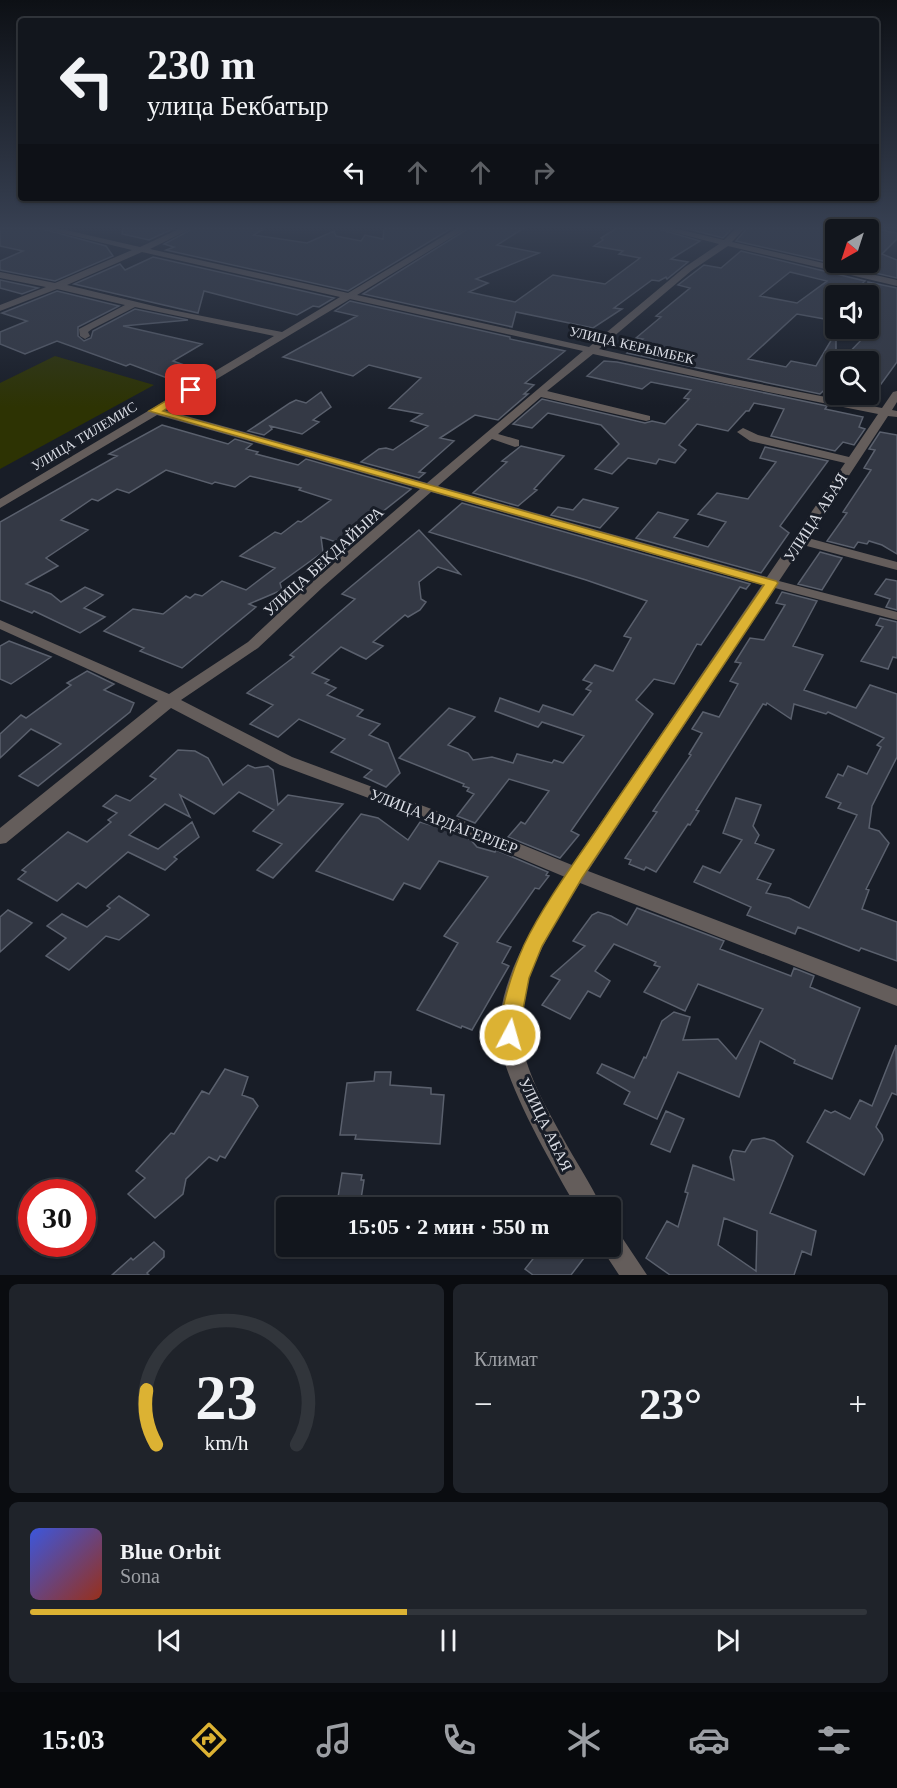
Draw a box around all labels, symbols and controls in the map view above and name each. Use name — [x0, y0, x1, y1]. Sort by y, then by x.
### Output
icon: left — [48, 42, 126, 120]
text: 230 m — [147, 42, 256, 88]
text: улица Бекбатыр — [147, 91, 329, 121]
icon: left — [338, 156, 371, 189]
icon: ahead — [401, 156, 434, 189]
icon: ahead — [464, 156, 497, 189]
icon: right — [527, 156, 560, 189]
north arrow — [825, 219, 879, 273]
map controls — [825, 219, 879, 405]
button: sound — [825, 285, 879, 339]
street label: УЛИЦА КЕРЫМБЕК — [568, 324, 697, 367]
button: search — [825, 351, 879, 405]
pin — [165, 364, 216, 415]
icon: arrive — [174, 373, 207, 406]
street label: УЛИЦА ТИЛЕМИС — [29, 399, 140, 474]
street label: УЛИЦА АБАЯ — [781, 470, 851, 565]
street label: УЛИЦА БЕКДАЙЫРА — [259, 502, 388, 620]
street label: УЛИЦА АРДАГЕРЛЕР — [367, 785, 520, 859]
position arrow — [478, 1003, 542, 1067]
street label: УЛИЦА АБАЯ — [515, 1075, 576, 1174]
speed limit sign: 30 — [18, 1179, 96, 1257]
text: 15:05 · 2 мин · 550 m — [348, 1214, 549, 1239]
text: Климат — [474, 1348, 538, 1370]
text: 23 — [195, 1363, 258, 1432]
text: 23° — [639, 1379, 702, 1429]
text: − — [474, 1386, 493, 1422]
text: + — [848, 1386, 867, 1422]
text: km/h — [204, 1432, 249, 1456]
text: Blue Orbit — [120, 1539, 221, 1564]
text: Sona — [120, 1565, 160, 1587]
icon: previous — [153, 1624, 186, 1657]
icon: pause — [432, 1624, 465, 1657]
icon: next — [711, 1624, 744, 1657]
icon: directions — [188, 1719, 230, 1761]
icon: music — [313, 1719, 355, 1761]
icon: phone — [438, 1719, 480, 1761]
icon: climate — [563, 1719, 605, 1761]
icon: car — [688, 1719, 730, 1761]
icon: filters — [813, 1719, 855, 1761]
text: 15:03 — [42, 1725, 105, 1755]

